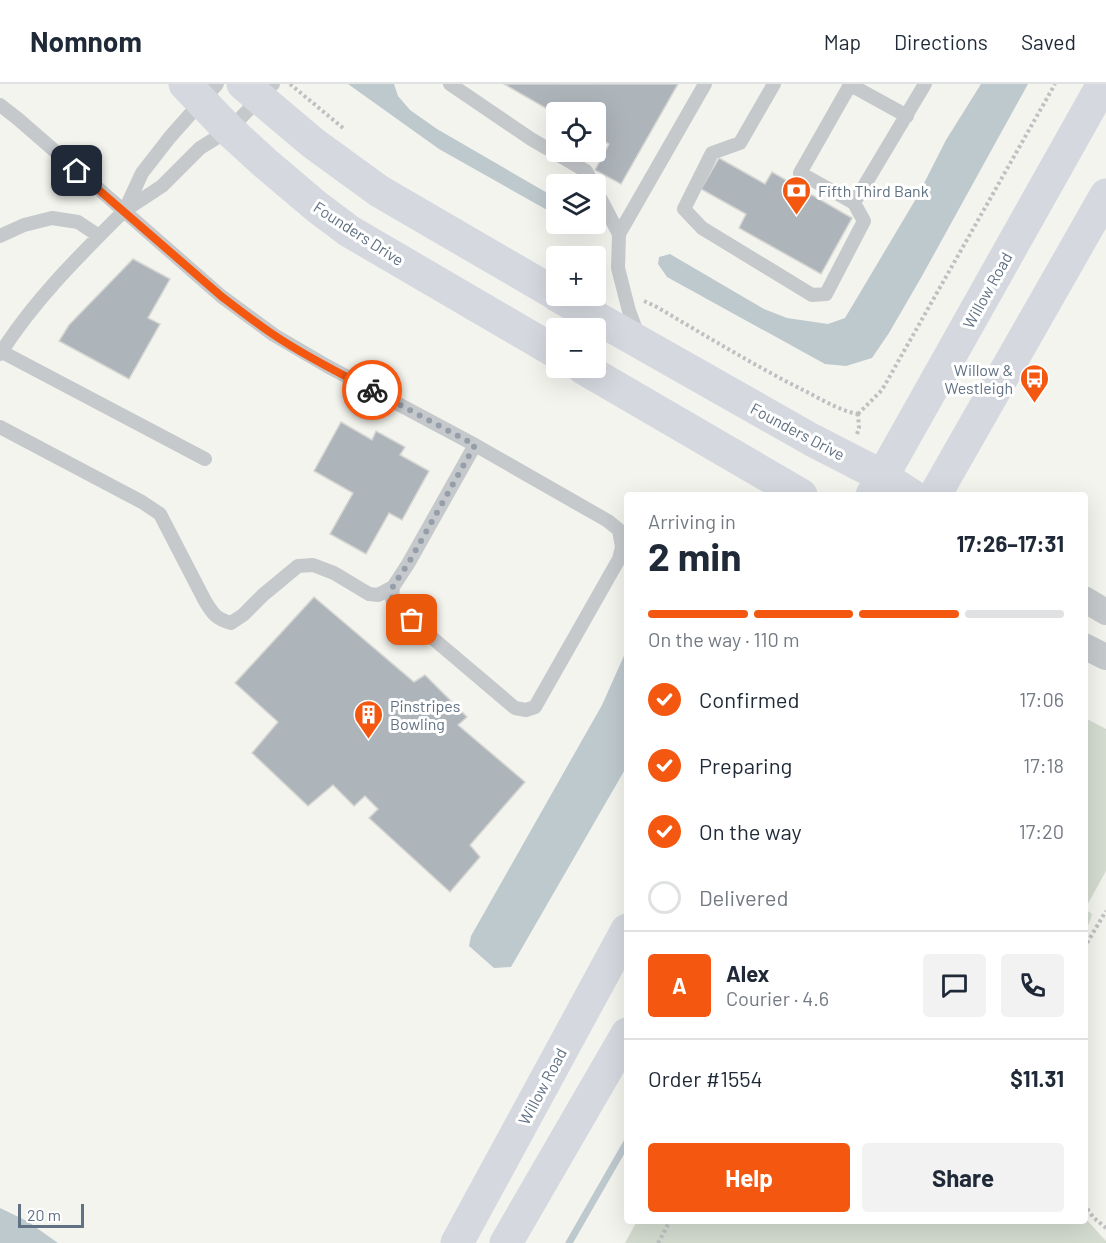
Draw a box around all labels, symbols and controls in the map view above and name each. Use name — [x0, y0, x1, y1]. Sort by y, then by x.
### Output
text: Nomnom — [30, 24, 142, 58]
text: Map — [824, 29, 861, 54]
text: Directions — [894, 29, 988, 54]
text: Saved — [1021, 29, 1076, 54]
map controls — [546, 102, 606, 378]
button: locate — [546, 102, 606, 162]
pin — [51, 145, 102, 196]
icon: home — [60, 154, 93, 187]
button: layers — [546, 174, 606, 234]
bank icon: Fifth Third Bank — [781, 174, 813, 216]
place label: Fifth Third Bank — [818, 181, 929, 200]
street label: Founders Drive — [310, 197, 408, 269]
button: + — [546, 246, 606, 306]
street label: Willow Road — [958, 249, 1016, 331]
button: − — [546, 318, 606, 378]
courier — [342, 360, 402, 420]
place label: Willow & Westleigh — [944, 360, 1013, 397]
bus stop icon: Willow & Westleigh — [1018, 362, 1050, 404]
icon: bike — [356, 374, 389, 407]
street label: Founders Drive — [748, 398, 848, 464]
text: Arriving in — [648, 509, 736, 533]
text: 17:26–17:31 — [956, 530, 1064, 556]
text: 2 min — [648, 532, 741, 579]
pin — [386, 594, 437, 645]
icon: bag — [395, 603, 428, 636]
text: On the way · 110 m — [648, 627, 799, 651]
icon: check — [648, 683, 681, 716]
text: Confirmed — [699, 686, 799, 712]
text: 17:06 — [1019, 687, 1064, 711]
place label: Pinstripes Bowling — [390, 696, 460, 733]
building icon: Pinstripes Bowling — [353, 698, 385, 740]
icon: check — [648, 749, 681, 782]
text: Preparing — [699, 752, 792, 778]
text: 17:18 — [1023, 753, 1064, 777]
icon: check — [648, 815, 681, 848]
text: On the way — [699, 818, 802, 844]
text: 17:20 — [1019, 819, 1064, 843]
text: Delivered — [699, 884, 788, 910]
button: chat — [923, 954, 986, 1017]
button: phone — [1001, 954, 1064, 1017]
text: Alex — [726, 960, 769, 986]
text: A — [672, 972, 687, 998]
text: Courier · 4.6 — [726, 986, 829, 1010]
street label: Willow Road — [514, 1044, 570, 1128]
text: Order #1554 — [648, 1065, 763, 1091]
text: $11.31 — [1010, 1065, 1064, 1091]
button: Help — [648, 1143, 850, 1212]
button: Share — [862, 1143, 1064, 1212]
scale bar — [18, 1201, 84, 1228]
text: 20 m — [27, 1205, 61, 1224]

